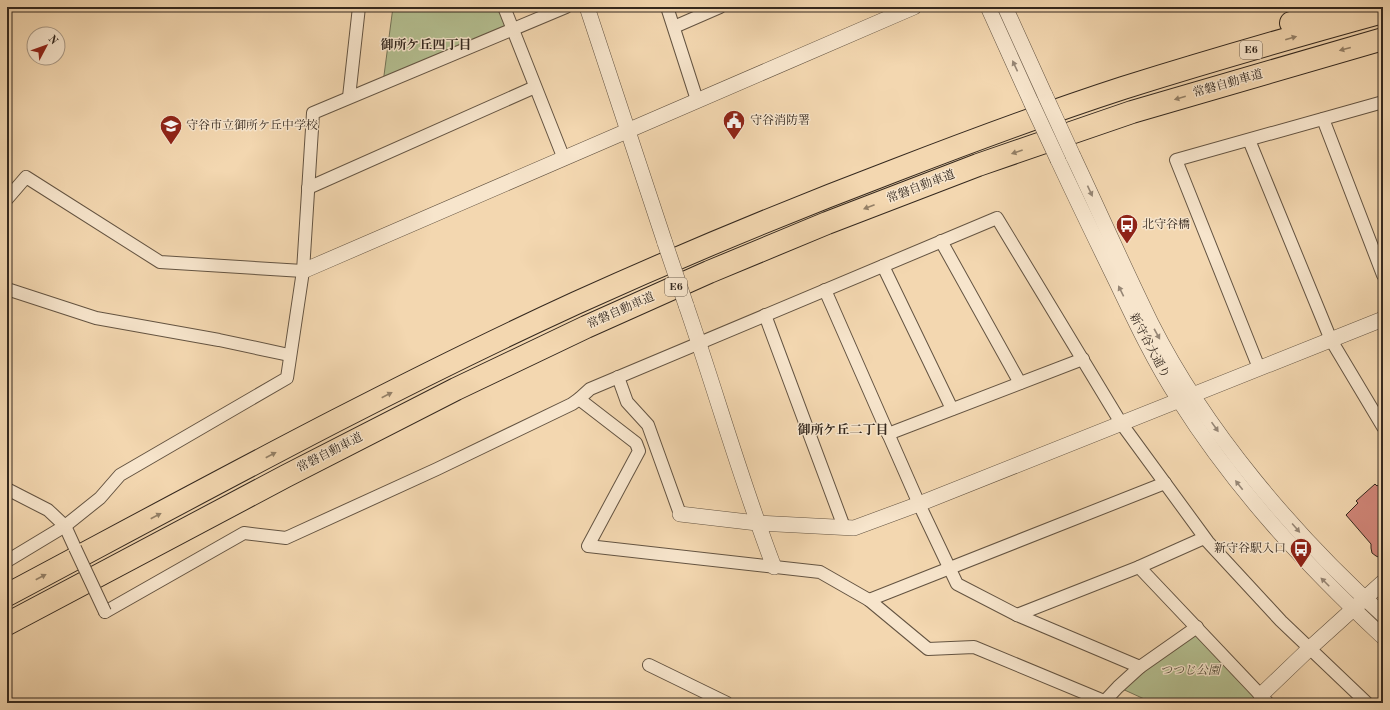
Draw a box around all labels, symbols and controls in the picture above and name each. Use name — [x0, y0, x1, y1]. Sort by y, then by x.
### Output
north arrow — [26, 26, 66, 66]
text: N — [46, 34, 60, 48]
one-way arrow — [1286, 35, 1298, 41]
district label: 御所ケ丘四丁目 — [380, 37, 472, 52]
road number: E6 — [1240, 41, 1262, 59]
one-way arrow — [1339, 46, 1351, 52]
one-way arrow — [1012, 61, 1018, 72]
street label: 常磐自動車道 — [1191, 66, 1264, 100]
one-way arrow — [1174, 95, 1186, 101]
public building icon: 守谷消防署 — [721, 108, 747, 141]
school or university icon: 守谷市立御所ケ丘中学校 — [158, 113, 184, 146]
place label: 守谷消防署 — [750, 113, 810, 127]
place label: 守谷市立御所ケ丘中学校 — [186, 118, 318, 132]
one-way arrow — [1011, 149, 1023, 155]
street label: 常磐自動車道 — [885, 167, 957, 206]
one-way arrow — [1087, 185, 1093, 197]
one-way arrow — [863, 204, 875, 210]
bus stop icon: 北守谷橋 — [1114, 212, 1140, 245]
place label: 北守谷橋 — [1142, 217, 1190, 231]
road number: E6 — [665, 278, 687, 296]
one-way arrow — [1118, 286, 1124, 297]
street label: 常磐自動車道 — [585, 289, 656, 331]
street label: 新守谷大通り — [1127, 310, 1173, 381]
one-way arrow — [1154, 328, 1161, 340]
one-way arrow — [381, 392, 392, 399]
one-way arrow — [1211, 421, 1219, 432]
district label: 御所ケ丘二丁目 — [797, 422, 889, 437]
street label: 常磐自動車道 — [294, 430, 365, 475]
one-way arrow — [265, 451, 277, 458]
one-way arrow — [1234, 479, 1243, 490]
one-way arrow — [150, 512, 162, 519]
one-way arrow — [1292, 523, 1301, 533]
bus stop icon: 新守谷駅入口 — [1288, 536, 1314, 569]
place label: 新守谷駅入口 — [1214, 541, 1286, 555]
one-way arrow — [36, 573, 47, 580]
one-way arrow — [1320, 577, 1330, 586]
park label: つつじ公園 — [1160, 664, 1222, 677]

